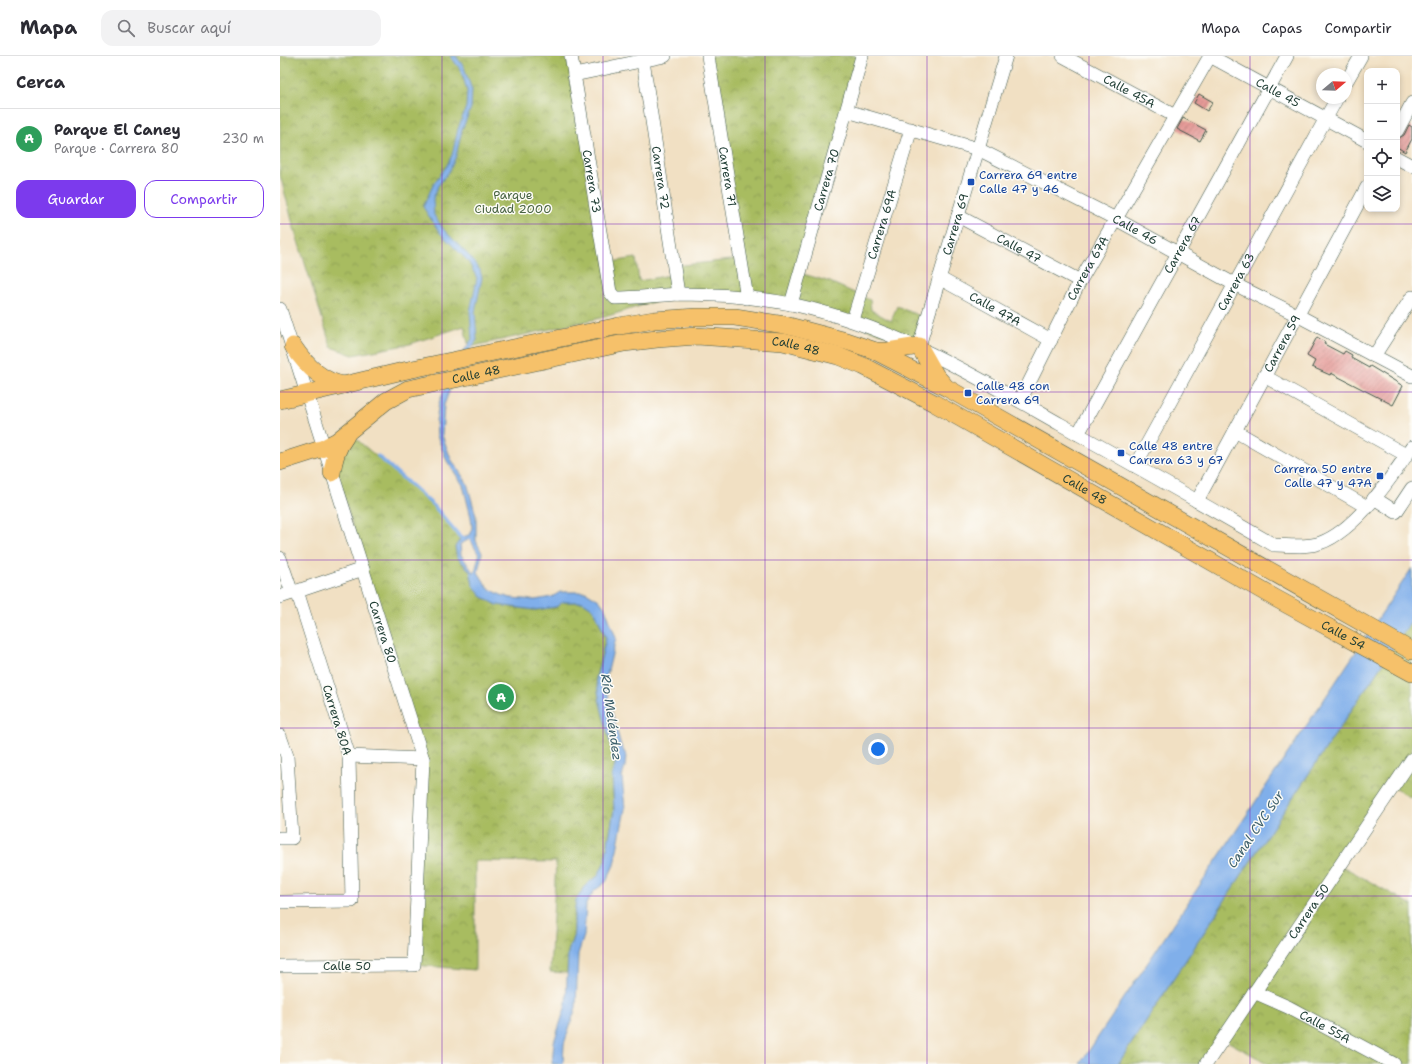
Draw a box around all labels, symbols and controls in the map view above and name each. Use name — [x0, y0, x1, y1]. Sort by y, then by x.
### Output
search box — [101, 10, 381, 46]
text: Mapa — [20, 15, 77, 40]
icon: search — [115, 17, 137, 39]
text: Buscar aquí — [147, 18, 231, 38]
text: Mapa — [1201, 19, 1240, 37]
text: Capas — [1262, 19, 1303, 37]
text: Compartir — [1325, 19, 1392, 37]
north arrow — [1316, 68, 1352, 104]
map controls — [1364, 68, 1400, 212]
button: + — [1364, 68, 1400, 104]
text: Cerca — [16, 71, 65, 93]
street label: Calle 45A — [1100, 71, 1158, 112]
street label: Calle 45 — [1253, 74, 1303, 111]
button: − — [1364, 104, 1400, 140]
text: Parque El Caney — [54, 120, 181, 140]
text: A — [24, 130, 34, 147]
text: 230 m — [222, 130, 264, 147]
text: Parque · Carrera 80 — [54, 140, 179, 157]
button: locate — [1364, 140, 1400, 176]
street label: Carrera 72 — [648, 145, 673, 210]
street label: Carrera 71 — [715, 145, 740, 208]
street label: Carrera 70 — [810, 147, 843, 213]
street label: Carrera 73 — [579, 149, 605, 214]
place label: Carrera 69 entre Calle 47 y 46 — [979, 167, 1078, 197]
button: layers — [1364, 176, 1400, 212]
marker: Carrera 69 entre Calle 47 y 46 — [966, 177, 976, 187]
button: Guardar — [16, 180, 136, 218]
button: Compartir — [144, 180, 264, 218]
park label: Parque Ciudad 2000 — [474, 187, 552, 217]
street label: Carrera 69A — [864, 187, 900, 261]
street label: Carrera 69 — [939, 192, 972, 257]
street label: Calle 46 — [1110, 211, 1161, 248]
street label: Carrera 67 — [1160, 213, 1205, 277]
street label: Calle 47 — [994, 230, 1044, 267]
street label: Carrera 67A — [1063, 233, 1112, 303]
street label: Carrera 63 — [1214, 250, 1258, 314]
street label: Calle 47A — [966, 288, 1024, 330]
street label: Carrera 59 — [1260, 312, 1304, 375]
street label: Calle 48 — [771, 333, 822, 359]
street label: Calle 48 — [451, 362, 502, 387]
place label: Calle 48 con Carrera 69 — [976, 378, 1050, 408]
marker: Calle 48 con Carrera 69 — [963, 388, 973, 398]
place label: Calle 48 entre Carrera 63 y 67 — [1129, 438, 1223, 468]
marker: Calle 48 entre Carrera 63 y 67 — [1116, 448, 1126, 458]
place label: Carrera 50 entre Calle 47 y 47A — [1274, 461, 1372, 491]
street label: Calle 48 — [1059, 470, 1110, 508]
marker: Carrera 50 entre Calle 47 y 47A — [1375, 471, 1385, 481]
street label: Carrera 80 — [365, 599, 400, 665]
street label: Calle 54 — [1318, 617, 1368, 654]
water label: Río Meléndez — [597, 673, 626, 762]
pin: A — [488, 682, 514, 712]
street label: Carrera 80A — [319, 683, 355, 758]
your location — [868, 739, 888, 759]
water label: Canal CVC Sur — [1223, 787, 1288, 871]
street label: Carrera 50 — [1285, 881, 1333, 942]
street label: Calle 50 — [323, 958, 371, 974]
street label: Calle 55A — [1297, 1007, 1353, 1047]

